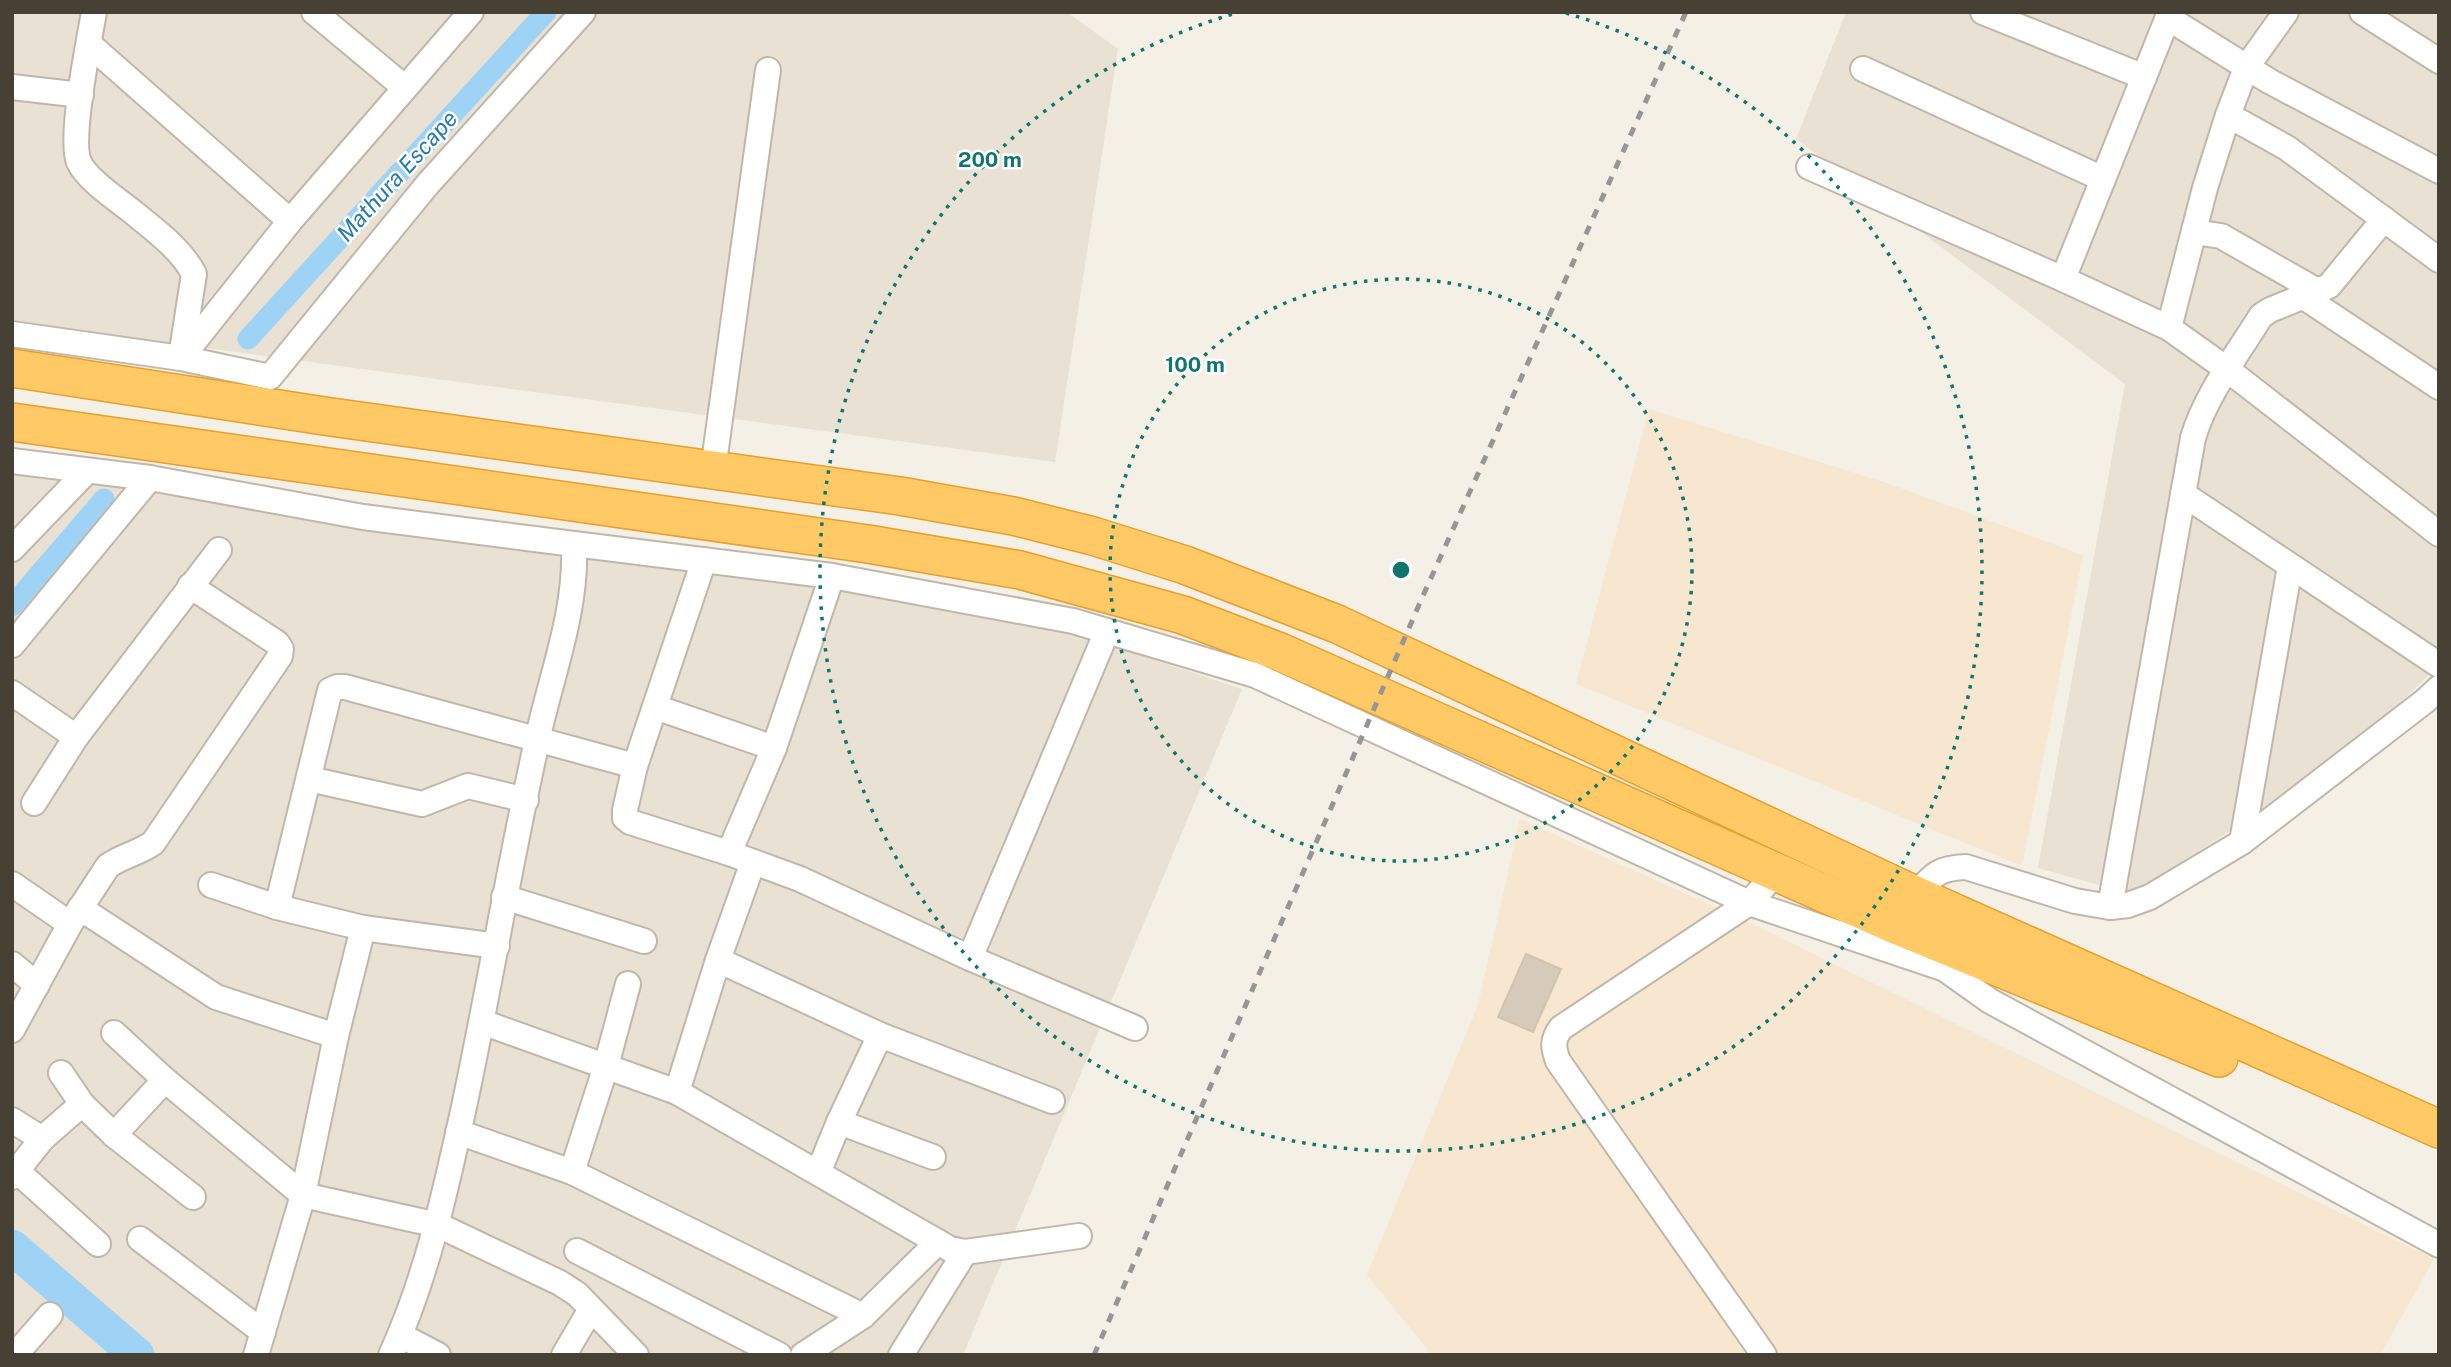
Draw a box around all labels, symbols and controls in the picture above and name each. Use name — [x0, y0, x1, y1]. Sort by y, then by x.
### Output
water label: Mathura Escape — [331, 105, 462, 247]
text: 200 m — [958, 147, 1022, 172]
text: 100 m — [1165, 352, 1225, 377]
centre of rings — [1389, 558, 1413, 582]

